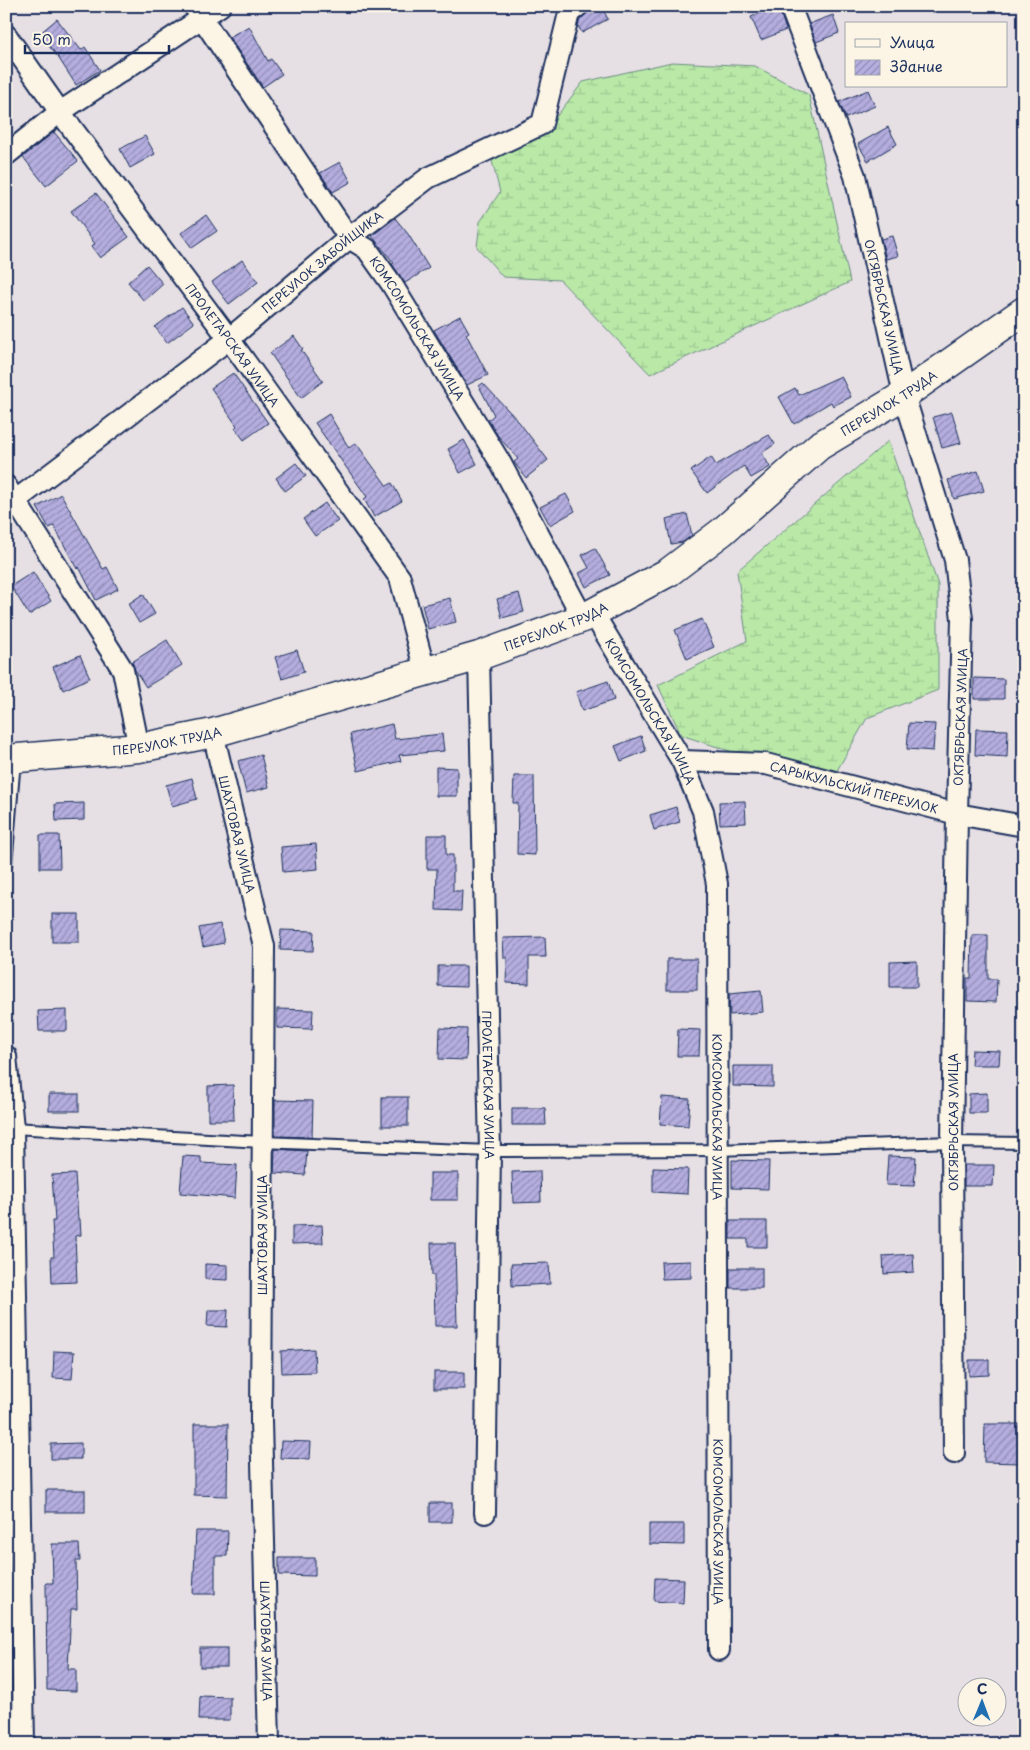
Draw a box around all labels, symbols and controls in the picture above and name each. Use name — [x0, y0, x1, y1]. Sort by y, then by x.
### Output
scale bar — [25, 22, 169, 54]
legend — [845, 22, 1008, 88]
text: 50 m — [32, 27, 71, 50]
text: Улица — [890, 30, 935, 53]
text: Здание — [890, 54, 943, 77]
street label: ПЕРЕУЛОК ЗАБОЙЩИКА — [257, 206, 387, 317]
street label: ОКТЯБРЬСКАЯ УЛИЦА — [860, 238, 908, 376]
street label: КОМСОМОЛЬСКАЯ УЛИЦА — [366, 252, 469, 404]
street label: ПРОЛЕТАРСКАЯ УЛИЦА — [181, 279, 284, 410]
street label: ПЕРЕУЛОК ТРУДА — [837, 366, 940, 440]
street label: ПЕРЕУЛОК ТРУДА — [501, 597, 611, 655]
street label: КОМСОМОЛЬСКАЯ УЛИЦА — [601, 635, 700, 787]
street label: ОКТЯБРЬСКАЯ УЛИЦА — [949, 648, 971, 786]
street label: ПЕРЕУЛОК ТРУДА — [112, 722, 223, 759]
street label: САРЫКУЛЬСКИЙ ПЕРЕУЛОК — [768, 756, 940, 818]
street label: ШАХТОВАЯ УЛИЦА — [214, 773, 260, 895]
street label: ПРОЛЕТАРСКАЯ УЛИЦА — [478, 1010, 499, 1159]
street label: КОМСОМОЛЬСКАЯ УЛИЦА — [708, 1033, 727, 1200]
street label: ОКТЯБРЬСКАЯ УЛИЦА — [944, 1053, 962, 1191]
street label: ШАХТОВАЯ УЛИЦА — [253, 1175, 271, 1295]
street label: КОМСОМОЛЬСКАЯ УЛИЦА — [709, 1438, 728, 1605]
street label: ШАХТОВАЯ УЛИЦА — [256, 1580, 277, 1701]
north arrow — [958, 1678, 1008, 1728]
text: С — [977, 1678, 988, 1699]

